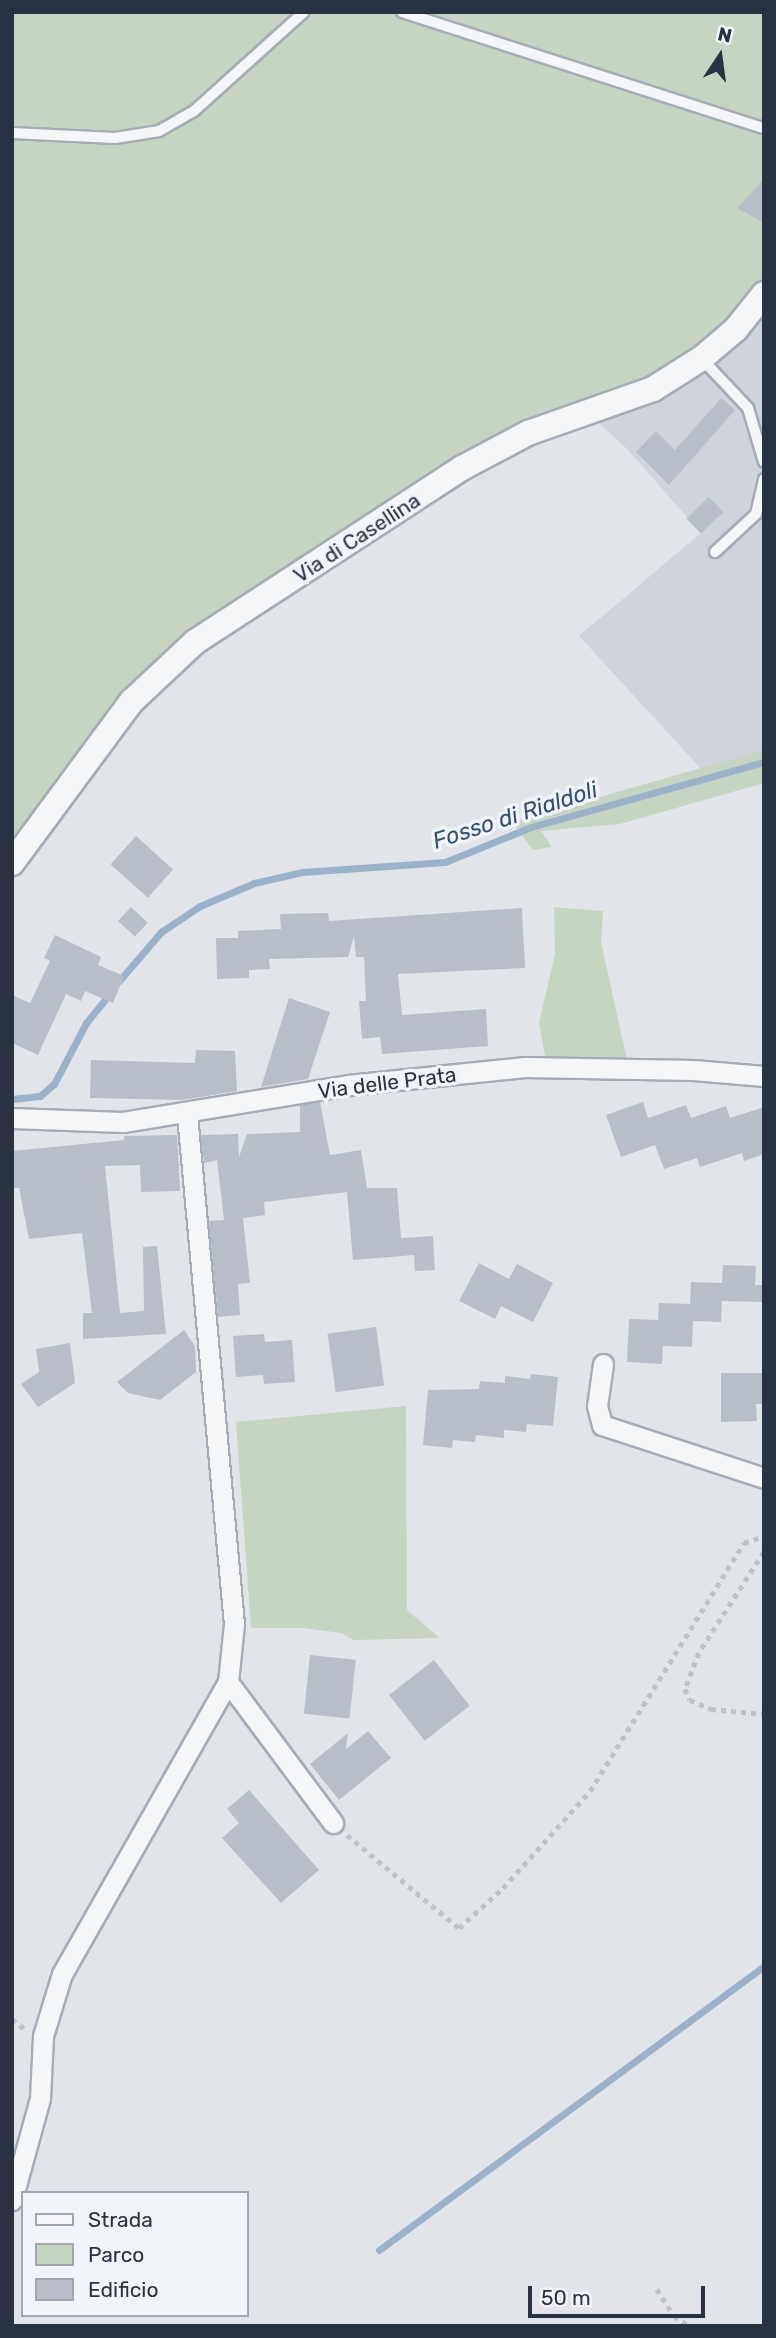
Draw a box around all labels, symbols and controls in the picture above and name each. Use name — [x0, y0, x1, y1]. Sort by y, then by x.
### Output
north arrow — [685, 21, 755, 91]
text: N — [716, 22, 734, 48]
street label: Via di Casellina — [289, 488, 425, 588]
water label: Fosso di Rialdoli — [429, 775, 601, 855]
street label: Via delle Prata — [316, 1062, 458, 1104]
legend — [21, 2191, 248, 2317]
text: Strada — [88, 2207, 153, 2232]
text: Parco — [88, 2242, 144, 2267]
scale bar — [531, 2272, 708, 2316]
text: Edificio — [88, 2277, 158, 2302]
text: 50 m — [541, 2285, 591, 2310]

